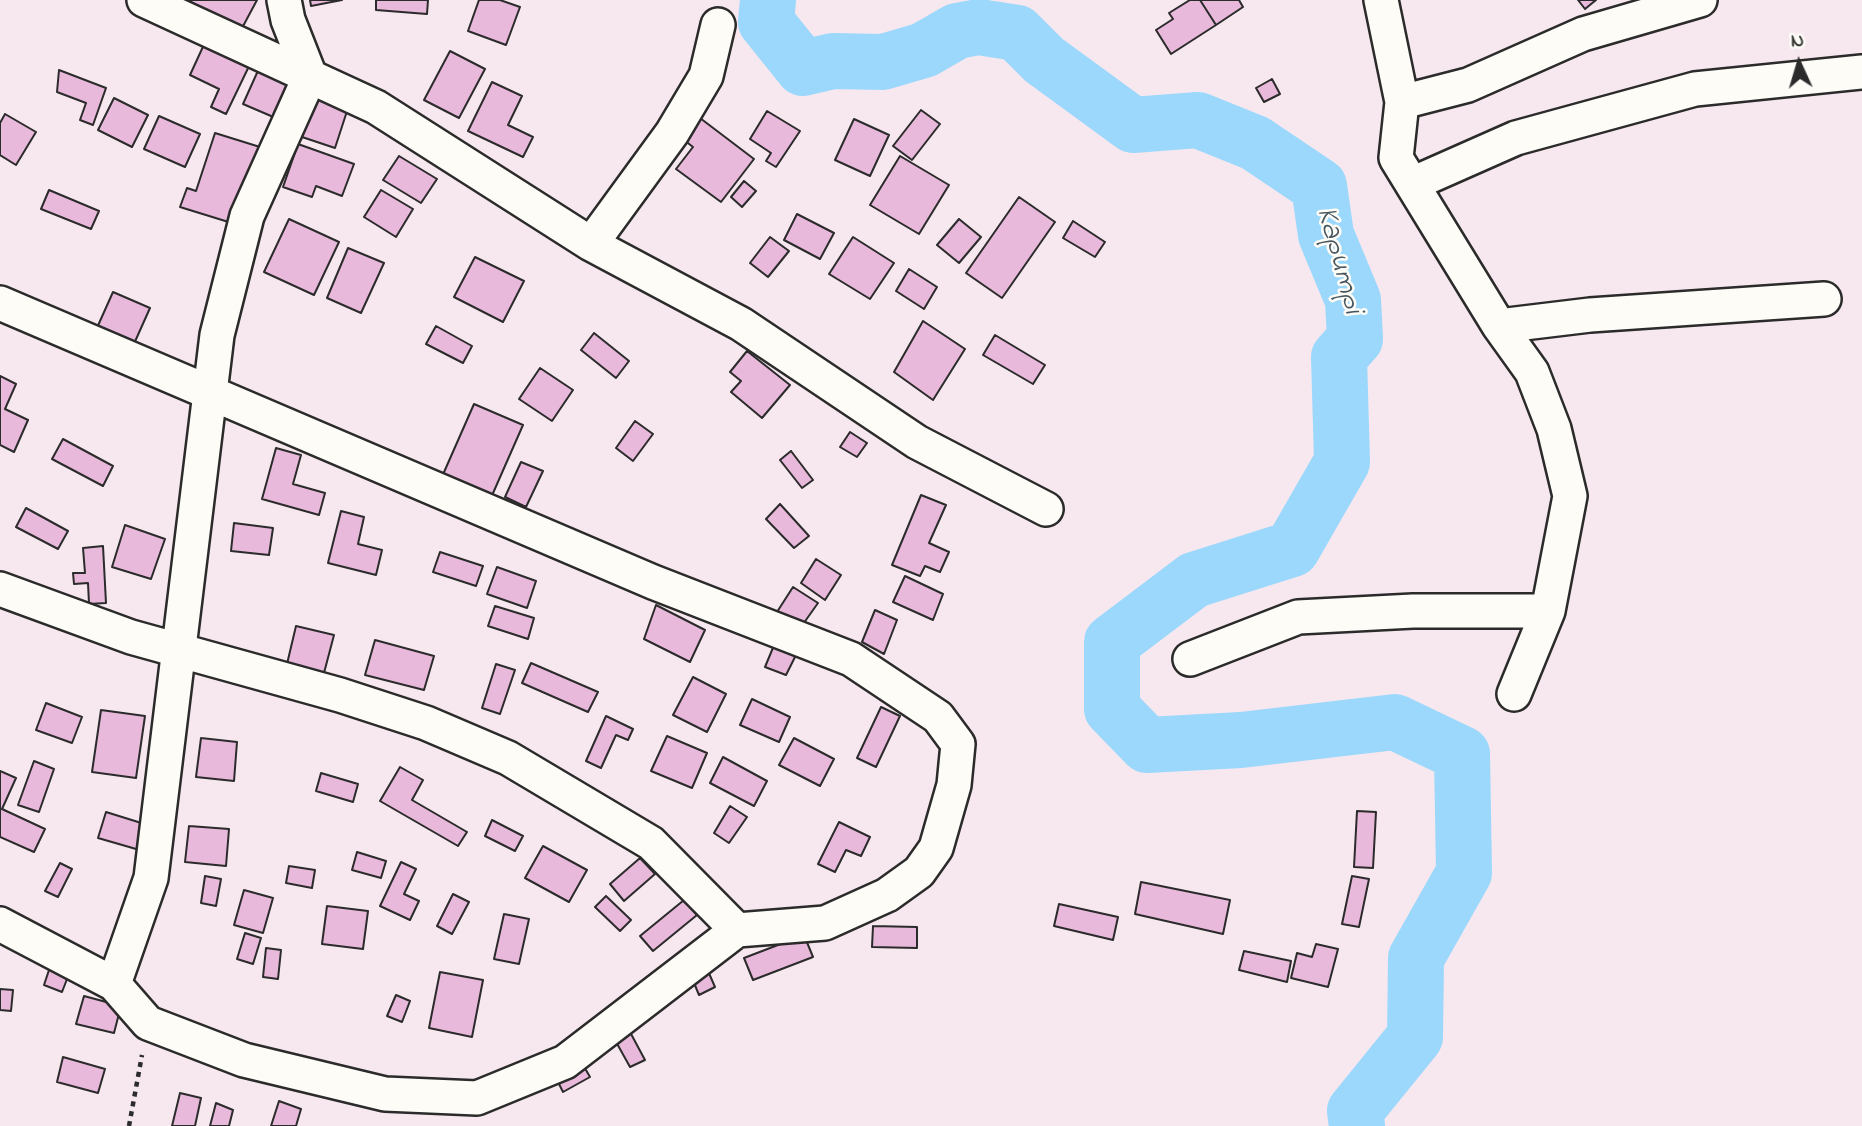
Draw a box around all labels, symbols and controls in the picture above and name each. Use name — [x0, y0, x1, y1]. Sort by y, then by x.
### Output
north arrow — [1764, 28, 1834, 98]
text: N — [1790, 28, 1805, 55]
water label: Kapumpi — [1305, 204, 1369, 318]

